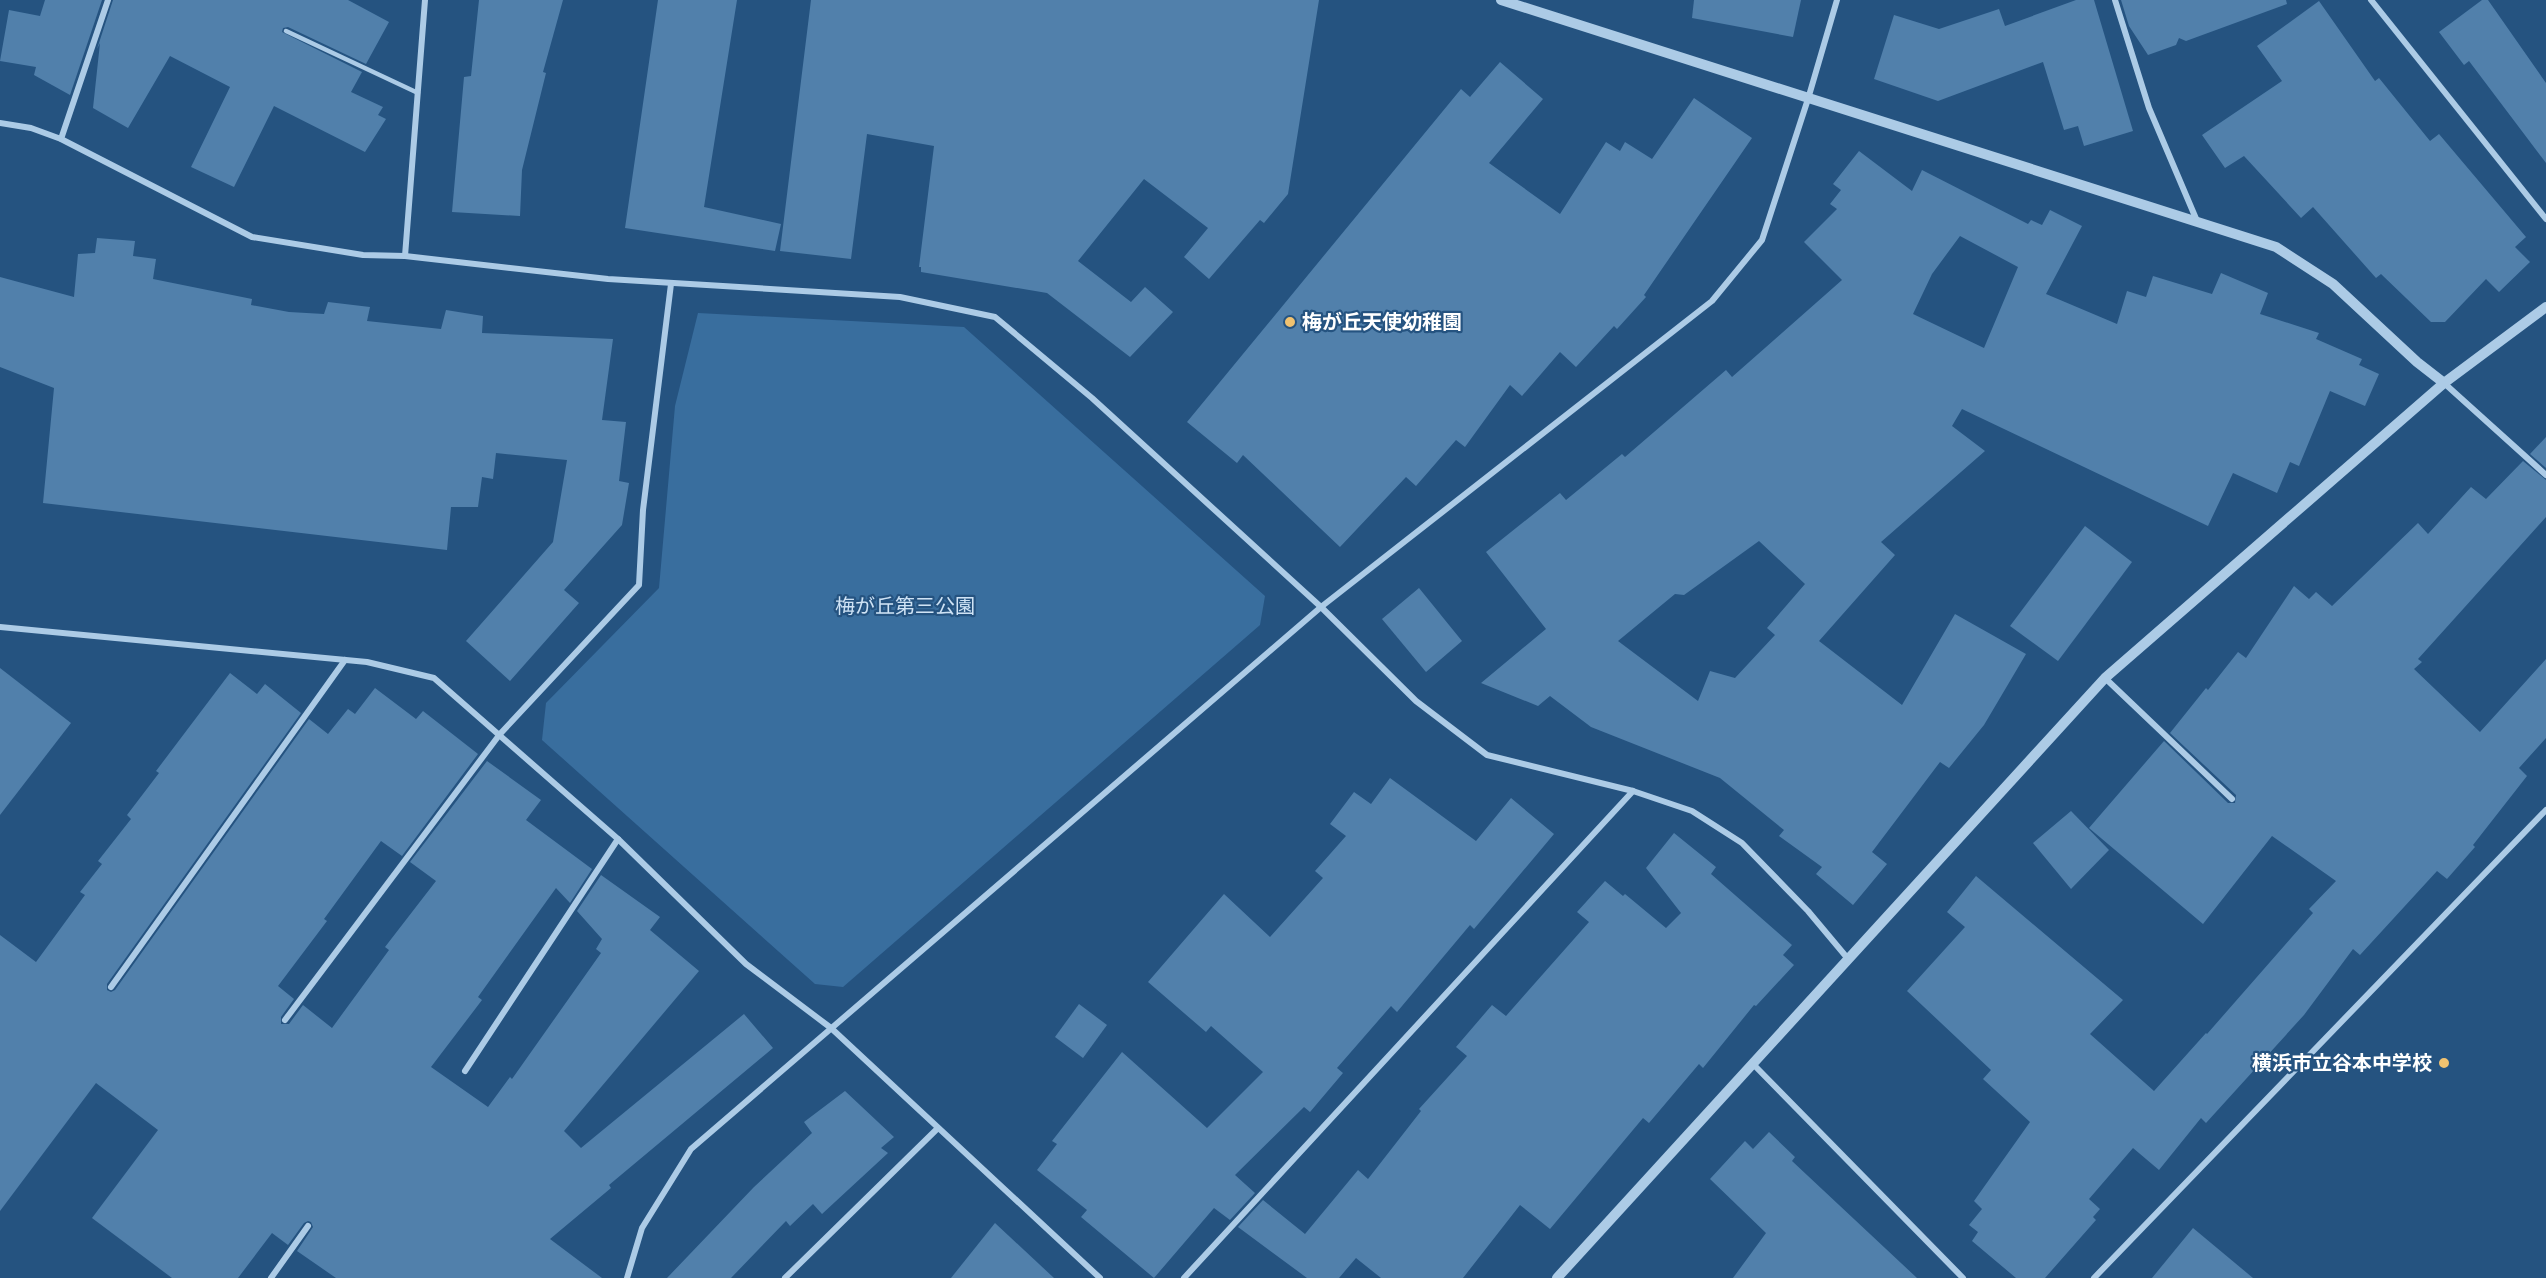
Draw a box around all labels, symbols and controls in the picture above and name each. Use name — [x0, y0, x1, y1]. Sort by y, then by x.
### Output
place label: 梅が丘天使幼稚園 — [1302, 310, 1462, 334]
marker: 梅が丘天使幼稚園 — [1283, 315, 1297, 329]
park label: 梅が丘第三公園 — [835, 594, 975, 618]
place label: 横浜市立谷本中学校 — [2252, 1051, 2432, 1075]
marker: 横浜市立谷本中学校 — [2437, 1056, 2451, 1070]

